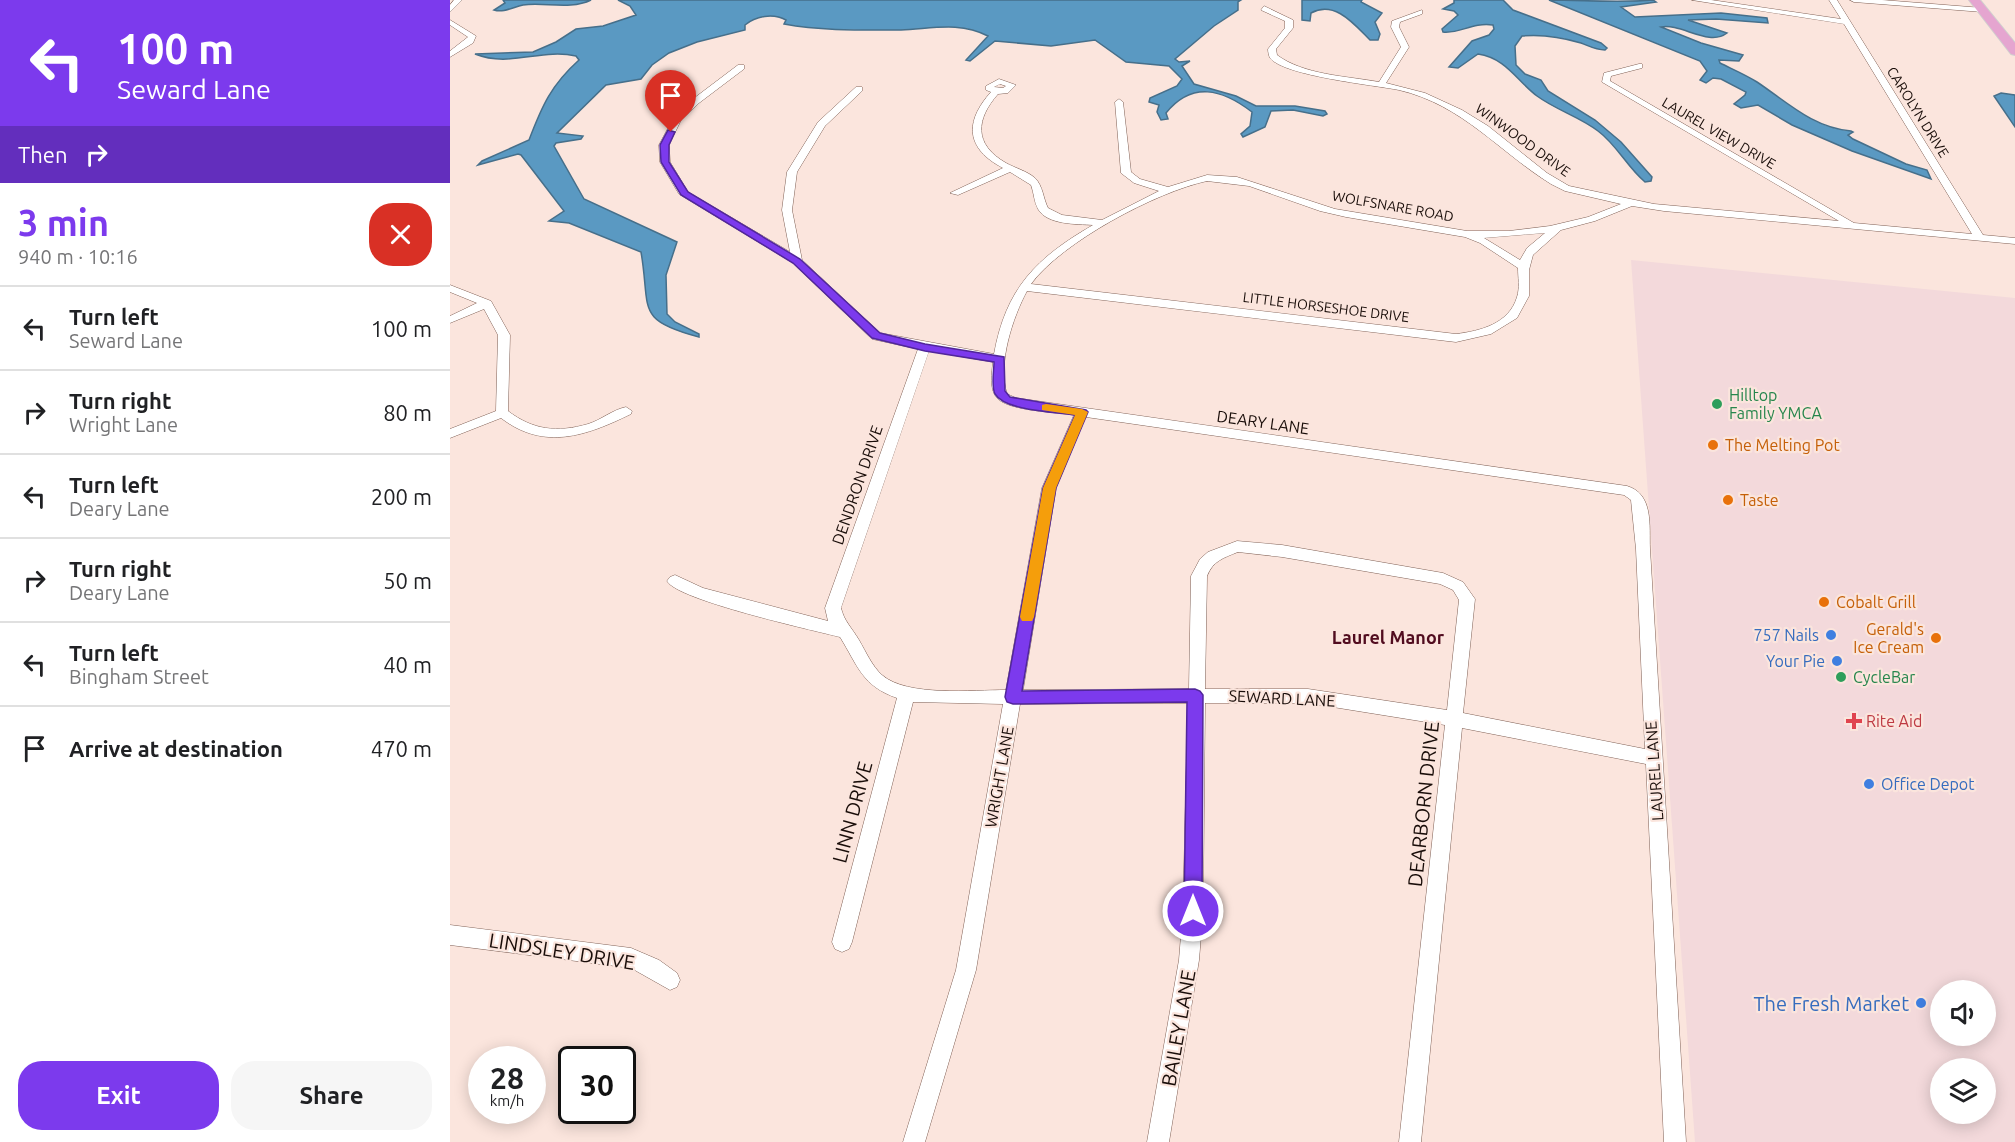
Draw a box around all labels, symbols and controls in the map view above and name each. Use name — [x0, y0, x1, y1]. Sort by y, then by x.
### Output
icon: left — [18, 24, 96, 102]
text: 100 m — [117, 25, 234, 72]
street label: CAROLYN DRIVE — [1884, 64, 1952, 160]
pin — [645, 70, 696, 132]
text: Seward Lane — [117, 74, 271, 104]
icon: arrive — [654, 79, 687, 112]
street label: LAUREL VIEW DRIVE — [1659, 94, 1779, 172]
street label: WINWOOD DRIVE — [1472, 100, 1574, 180]
icon: right — [80, 138, 113, 171]
text: Then — [18, 142, 68, 167]
street label: WOLFSNARE ROAD — [1331, 187, 1455, 225]
text: 3 min — [18, 202, 109, 243]
button: close — [369, 203, 432, 266]
text: 940 m · 10:16 — [18, 245, 138, 268]
street label: LITTLE HORSESHOE DRIVE — [1242, 289, 1410, 325]
text: Turn left — [69, 304, 159, 329]
icon: left — [18, 312, 51, 345]
text: 100 m — [371, 316, 432, 341]
text: Seward Lane — [69, 329, 183, 352]
place label: Hilltop Family YMCA — [1729, 386, 1823, 422]
text: Turn right — [69, 388, 171, 413]
icon: right — [18, 396, 51, 429]
marker: Hilltop Family YMCA — [1710, 397, 1724, 411]
text: 80 m — [383, 400, 432, 425]
street label: DEARY LANE — [1216, 407, 1310, 437]
text: Wright Lane — [69, 413, 178, 436]
street label: DENDRON DRIVE — [828, 423, 886, 547]
place label: The Melting Pot — [1725, 436, 1840, 454]
marker: The Melting Pot — [1706, 438, 1720, 452]
text: Turn left — [69, 472, 159, 497]
icon: left — [18, 480, 51, 513]
text: 200 m — [371, 484, 432, 509]
place label: Taste — [1740, 491, 1779, 509]
marker: Taste — [1721, 493, 1735, 507]
text: Deary Lane — [69, 497, 170, 520]
text: Turn right — [69, 556, 171, 581]
icon: right — [18, 564, 51, 597]
text: 50 m — [383, 568, 432, 593]
text: Deary Lane — [69, 581, 170, 604]
place label: Cobalt Grill — [1836, 593, 1916, 611]
marker: Cobalt Grill — [1817, 595, 1831, 609]
place label: Gerald's Ice Cream — [1853, 620, 1924, 656]
place label: 757 Nails — [1754, 626, 1819, 644]
district label: Laurel Manor — [1332, 627, 1445, 647]
marker: 757 Nails — [1824, 628, 1838, 642]
marker: Gerald's Ice Cream — [1929, 631, 1943, 645]
text: Turn left — [69, 640, 159, 665]
icon: left — [18, 648, 51, 681]
text: 40 m — [383, 652, 432, 677]
place label: Your Pie — [1766, 652, 1825, 670]
marker: Your Pie — [1830, 654, 1844, 668]
text: Bingham Street — [69, 665, 209, 688]
place label: CycleBar — [1853, 668, 1915, 686]
marker: CycleBar — [1834, 670, 1848, 684]
street label: SEWARD LANE — [1228, 686, 1336, 710]
place label: Rite Aid — [1866, 712, 1922, 730]
marker: Rite Aid — [1847, 714, 1861, 728]
street label: DEARBORN DRIVE — [1403, 720, 1443, 888]
street label: LAUREL LANE — [1642, 720, 1666, 822]
street label: WRIGHT LANE — [981, 725, 1017, 829]
icon: arrive — [18, 732, 51, 765]
text: Arrive at destination — [69, 736, 283, 761]
text: 470 m — [371, 736, 432, 761]
street label: LINN DRIVE — [827, 759, 877, 865]
place label: Office Depot — [1881, 775, 1975, 793]
marker: Office Depot — [1862, 777, 1876, 791]
position arrow — [1161, 879, 1225, 943]
street label: LINDSLEY DRIVE — [487, 928, 637, 974]
street label: BAILEY LANE — [1156, 968, 1200, 1088]
map controls — [1930, 980, 1996, 1124]
button: sound — [1930, 980, 1996, 1046]
place label: The Fresh Market — [1753, 992, 1909, 1015]
marker: The Fresh Market — [1914, 996, 1928, 1010]
speed limit sign: 30 — [558, 1046, 636, 1124]
button: layers — [1930, 1058, 1996, 1124]
button: Exit — [18, 1061, 219, 1130]
button: Share — [231, 1061, 432, 1130]
text: 28 — [490, 1061, 524, 1095]
text: km/h — [490, 1092, 524, 1109]

